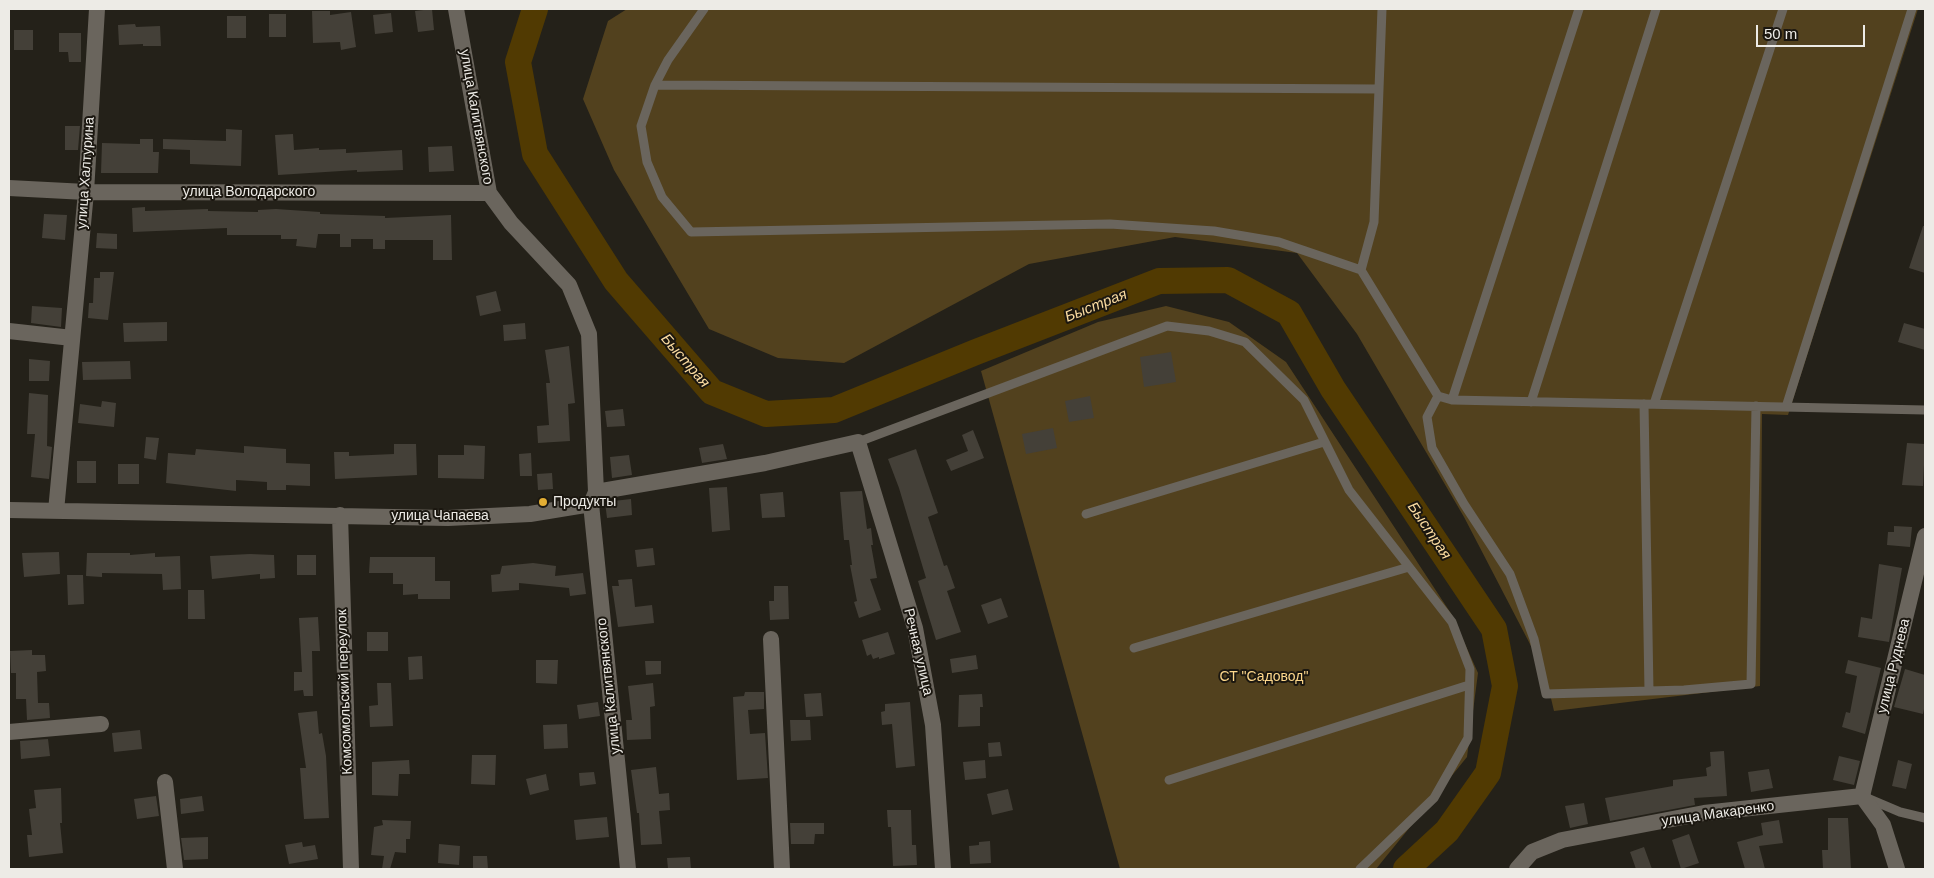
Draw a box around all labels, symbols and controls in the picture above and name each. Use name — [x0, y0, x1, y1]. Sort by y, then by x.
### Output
scale bar — [1759, 15, 1868, 47]
text: 50 m — [1764, 25, 1797, 42]
street label: улица Калитвянского — [456, 48, 496, 186]
street label: улица Халтурина — [74, 116, 98, 230]
street label: улица Володарского — [183, 184, 315, 200]
water label: Быстрая — [1062, 285, 1130, 327]
water label: Быстрая — [657, 330, 713, 392]
place label: Продукты — [553, 494, 616, 510]
marker: Продукты — [537, 496, 549, 508]
water label: Быстрая — [1403, 499, 1455, 563]
street label: улица Чапаева — [391, 508, 489, 524]
street label: Речная улица — [900, 607, 936, 697]
street label: Комсомольский переулок — [334, 609, 356, 775]
street label: улица Калитвянского — [593, 617, 625, 755]
street label: улица Руднева — [1874, 617, 1914, 715]
park label: СТ "Садовод" — [1220, 669, 1308, 685]
street label: улица Макаренко — [1661, 798, 1775, 830]

